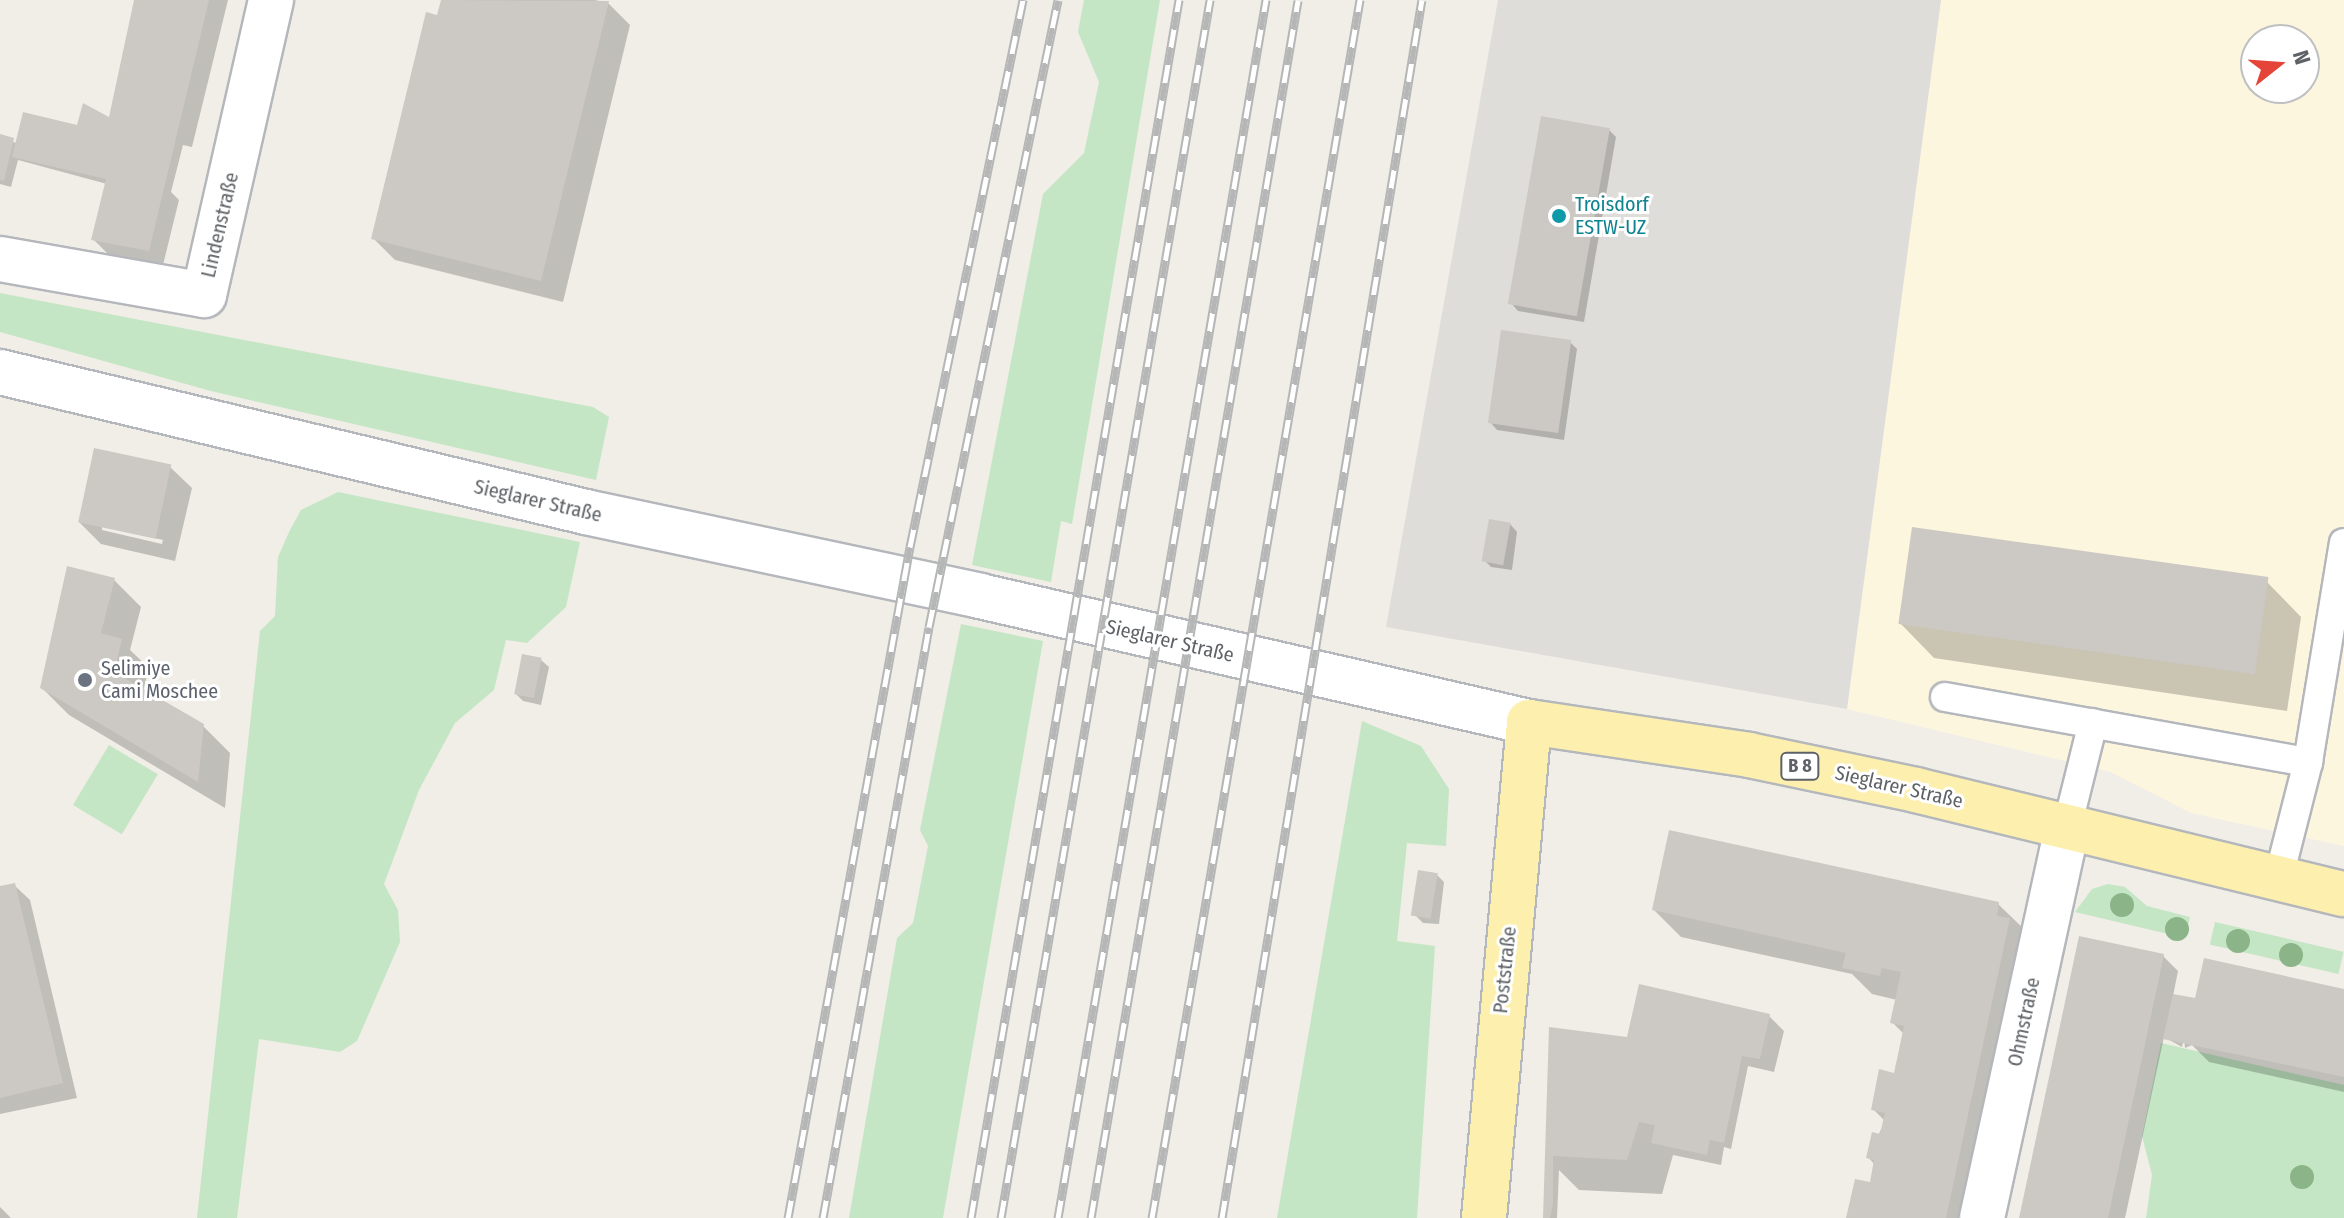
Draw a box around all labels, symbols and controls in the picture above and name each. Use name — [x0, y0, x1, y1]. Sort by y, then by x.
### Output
north arrow — [2240, 24, 2320, 104]
text: N — [2287, 47, 2316, 68]
street label: Lindenstraße — [196, 170, 244, 280]
place label: Troisdorf ESTW-UZ — [1575, 192, 1649, 239]
marker: Troisdorf ESTW-UZ — [1550, 207, 1568, 225]
street label: Sieglarer Straße — [472, 475, 604, 527]
street label: Sieglarer Straße — [1104, 615, 1236, 667]
place label: Selimiye Cami Moschee — [101, 656, 218, 703]
marker: Selimiye Cami Moschee — [76, 671, 94, 689]
road number: B 8 — [1780, 752, 1820, 780]
street label: Sieglarer Straße — [1833, 761, 1965, 813]
street label: Poststraße — [1489, 925, 1521, 1015]
street label: Ohmstraße — [2003, 975, 2045, 1069]

